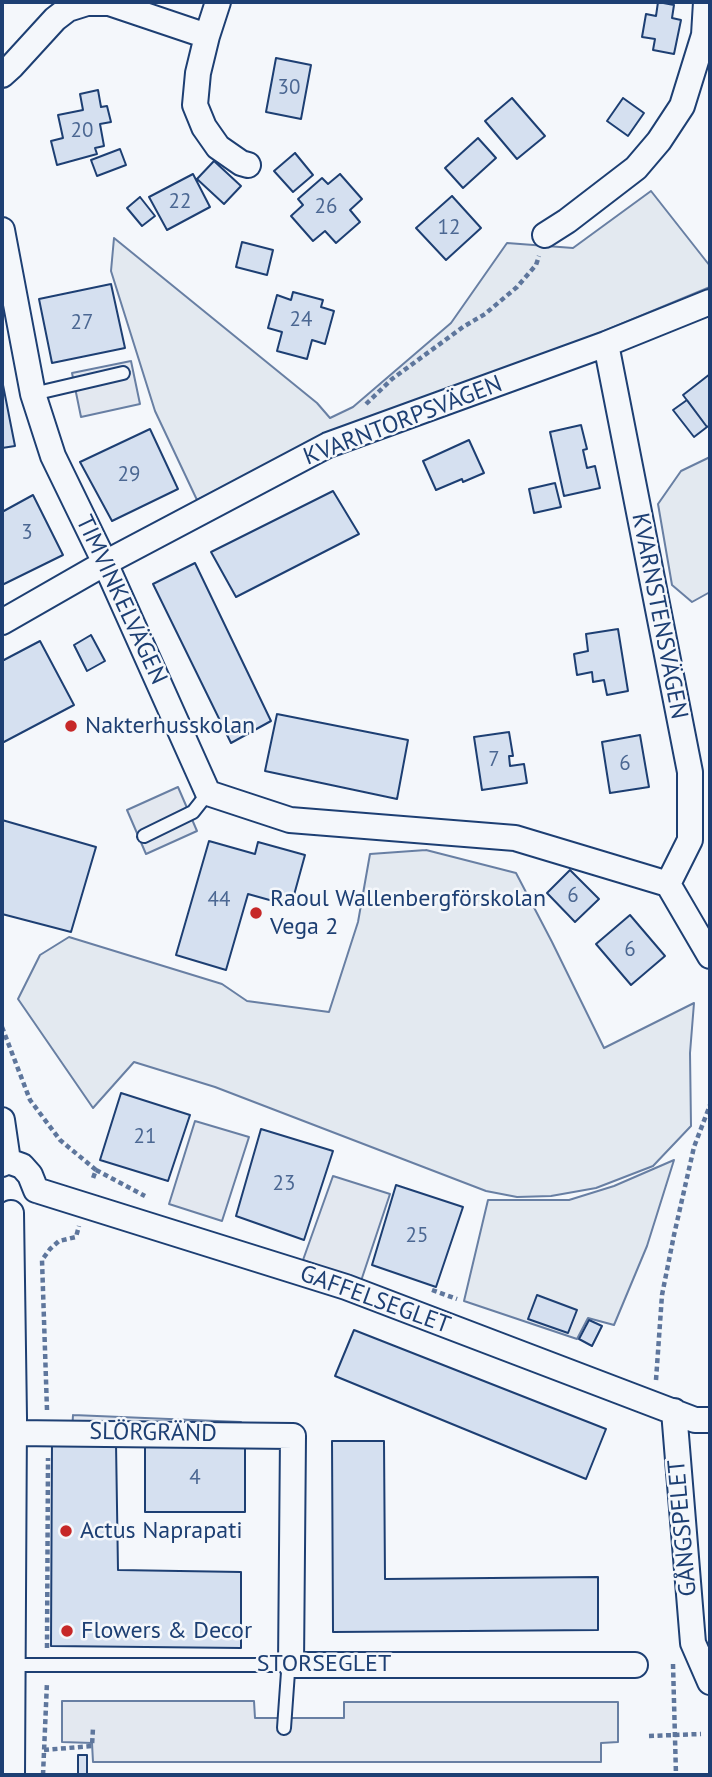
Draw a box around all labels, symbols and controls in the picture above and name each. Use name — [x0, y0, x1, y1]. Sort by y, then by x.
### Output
house number: 30 — [278, 75, 300, 101]
house number: 20 — [71, 118, 93, 144]
house number: 22 — [169, 189, 191, 215]
house number: 26 — [315, 194, 337, 220]
house number: 12 — [438, 215, 460, 241]
house number: 24 — [290, 307, 312, 333]
house number: 27 — [71, 310, 93, 336]
street label: KVARNTORPSVÄGEN — [300, 370, 506, 472]
house number: 29 — [118, 462, 140, 488]
street label: TIMVINKELVÄGEN — [69, 511, 173, 689]
street label: KVARNSTENSVÄGEN — [625, 511, 693, 721]
house number: 3 — [21, 520, 33, 546]
place label: Nakterhusskolan — [85, 712, 255, 740]
marker: Nakterhusskolan — [63, 718, 79, 734]
house number: 7 — [488, 747, 500, 773]
house number: 6 — [619, 751, 631, 777]
house number: 6 — [567, 883, 579, 909]
place label: Raoul Wallenbergförskolan Vega 2 — [270, 885, 546, 941]
house number: 44 — [208, 887, 230, 913]
marker: Raoul Wallenbergförskolan Vega 2 — [248, 905, 264, 921]
house number: 6 — [624, 937, 636, 963]
house number: 21 — [134, 1124, 156, 1150]
house number: 23 — [273, 1171, 295, 1197]
house number: 25 — [406, 1223, 428, 1249]
street label: GAFFELSEGLET — [296, 1259, 454, 1341]
street label: SLÖRGRÄND — [89, 1417, 217, 1449]
street label: GÅNGSPELET — [663, 1458, 703, 1598]
house number: 4 — [189, 1465, 201, 1491]
place label: Actus Naprapati — [80, 1517, 243, 1545]
marker: Actus Naprapati — [58, 1523, 74, 1539]
place label: Flowers & Decor — [81, 1617, 252, 1645]
marker: Flowers & Decor — [59, 1623, 75, 1639]
street label: STORSEGLET — [257, 1650, 391, 1678]

